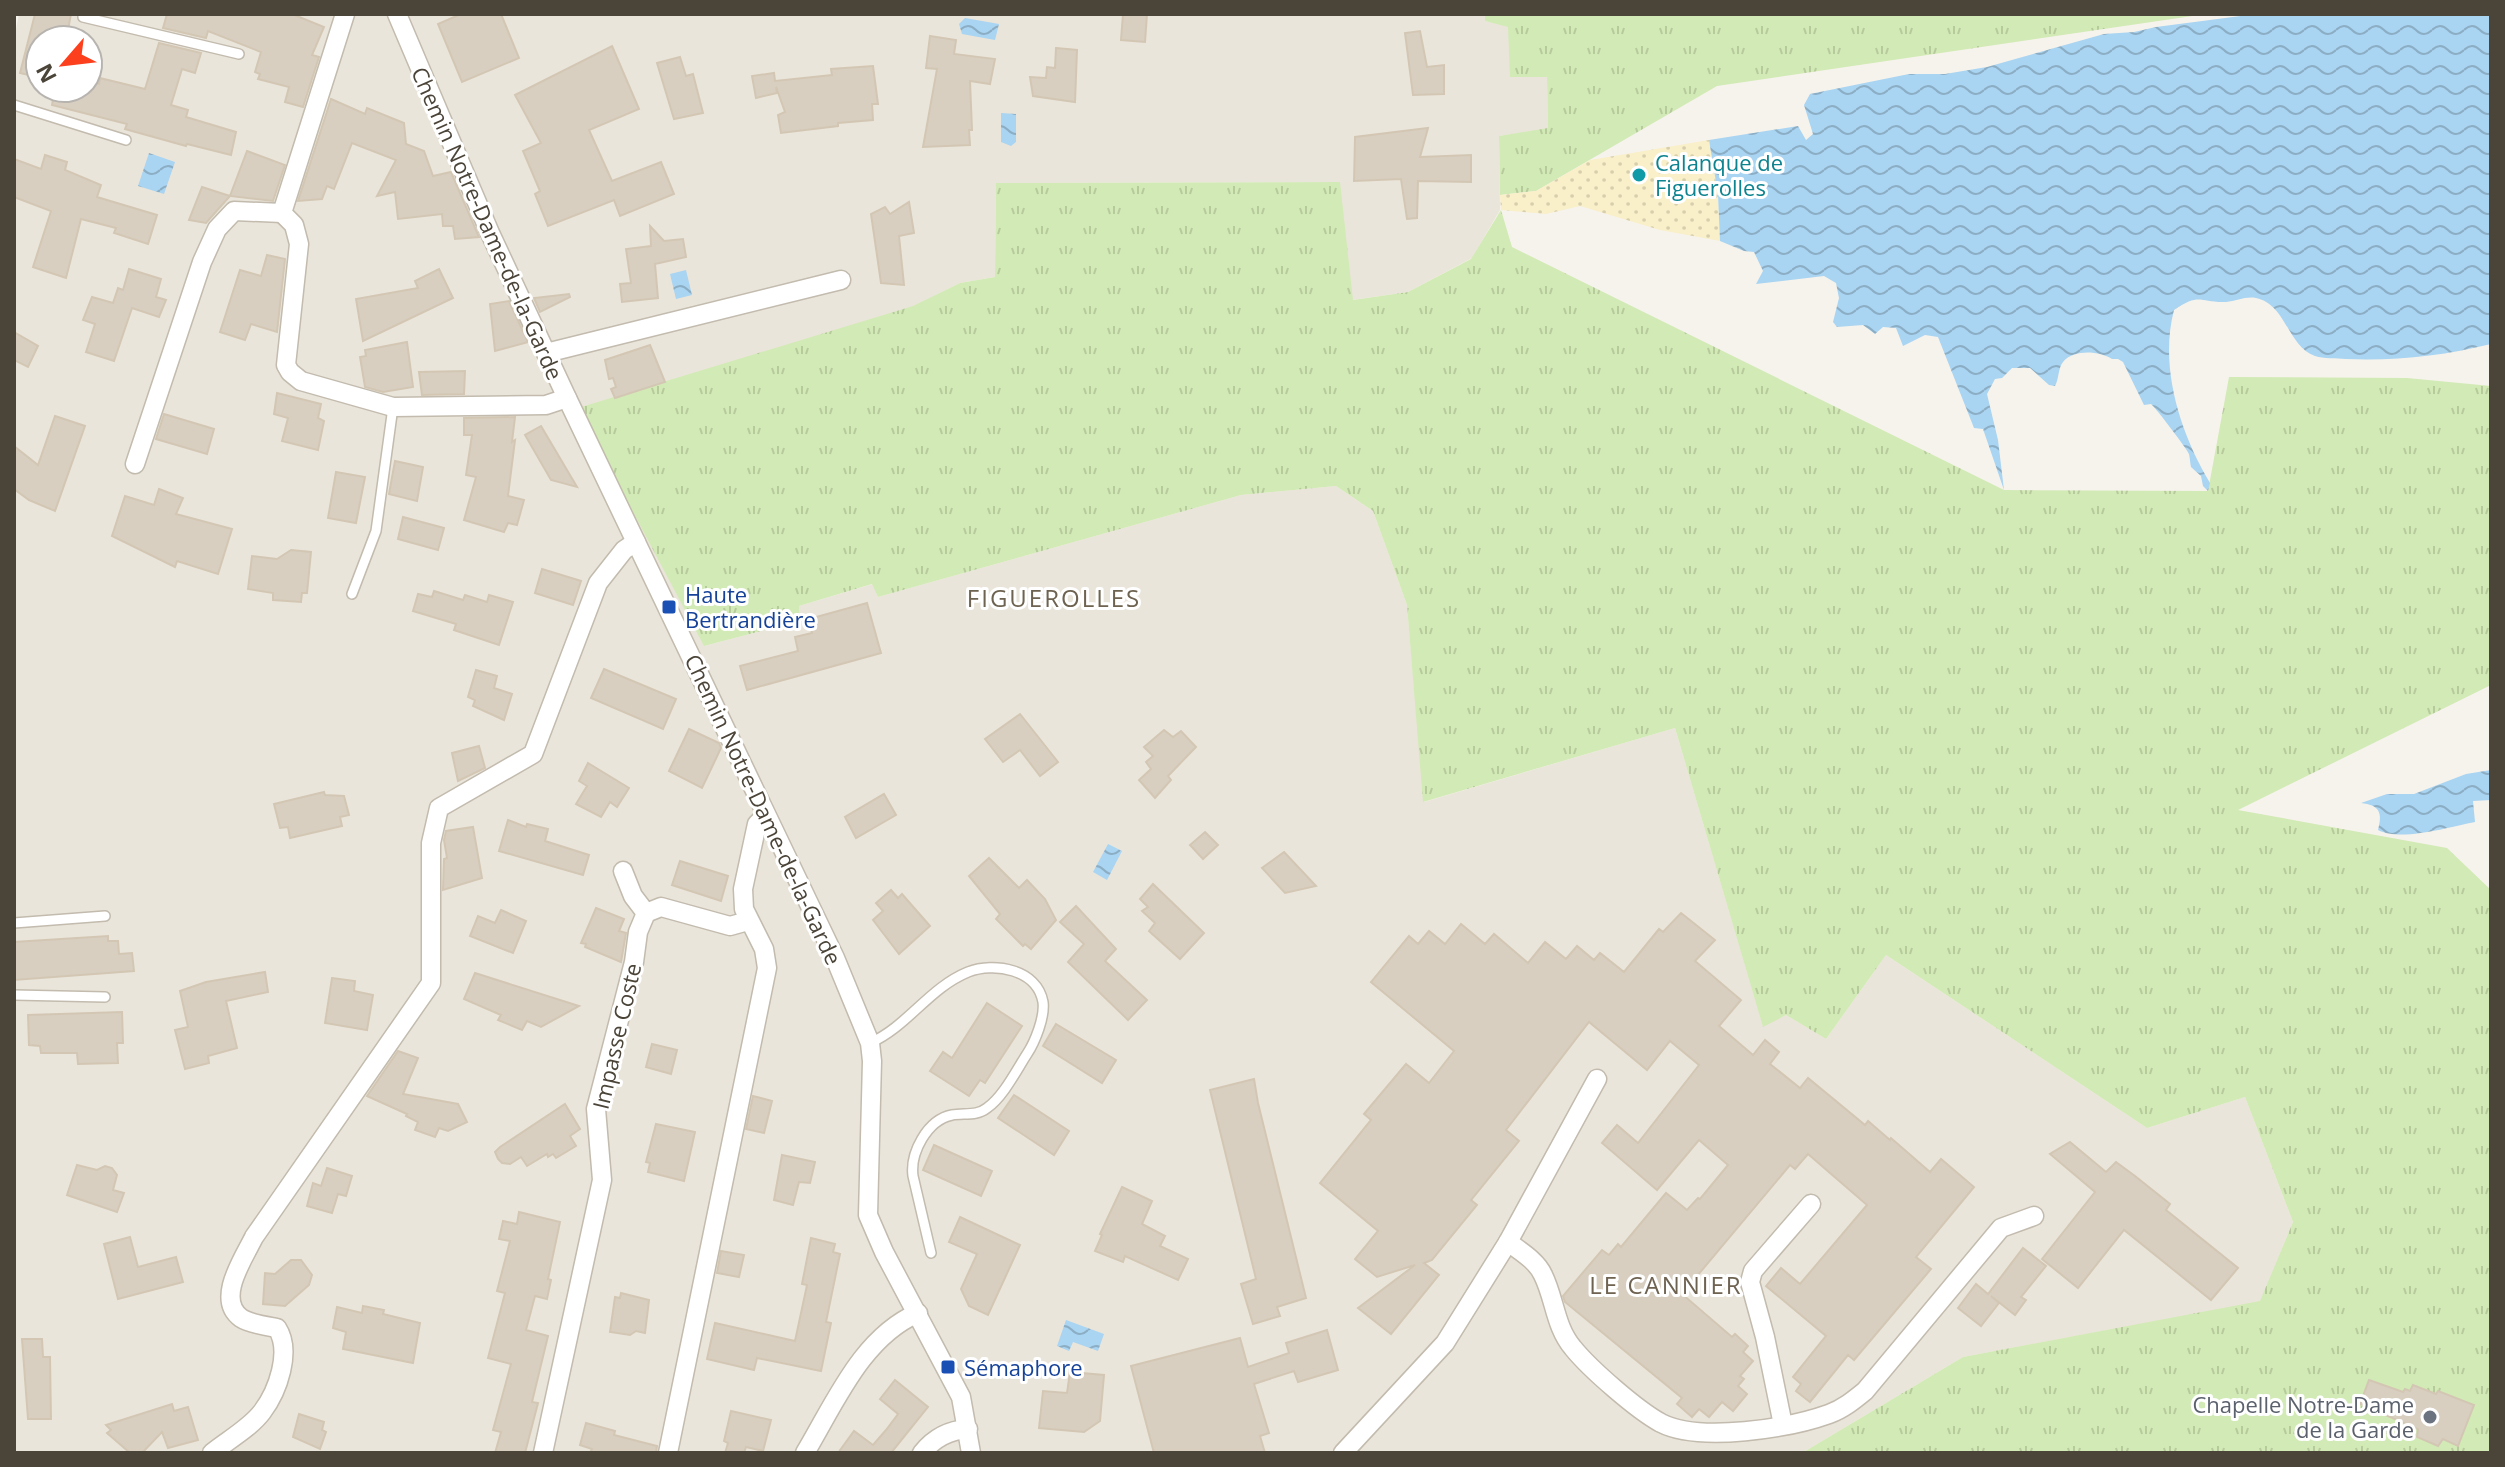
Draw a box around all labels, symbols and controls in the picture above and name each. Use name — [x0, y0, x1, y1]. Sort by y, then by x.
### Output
north arrow — [24, 24, 104, 104]
text: N — [28, 59, 63, 89]
street label: Chemin Notre-Dame-de-la-Garde — [405, 62, 571, 384]
place label: Calanque de Figuerolles — [1655, 147, 1783, 202]
marker: Calanque de Figuerolles — [1630, 166, 1648, 184]
place label: Haute Bertrandière — [685, 579, 816, 634]
district label: FIGUEROLLES — [967, 581, 1141, 614]
marker: Haute Bertrandière — [660, 598, 678, 616]
street label: Chemin Notre-Dame-de-la-Garde — [679, 649, 849, 969]
street label: Impasse Coste — [585, 960, 647, 1112]
district label: LE CANNIER — [1589, 1268, 1743, 1301]
place label: Sémaphore — [964, 1352, 1083, 1382]
marker: Sémaphore — [939, 1358, 957, 1376]
place label: Chapelle Notre-Dame de la Garde — [2192, 1389, 2414, 1444]
marker: Chapelle Notre-Dame de la Garde — [2421, 1408, 2439, 1426]

